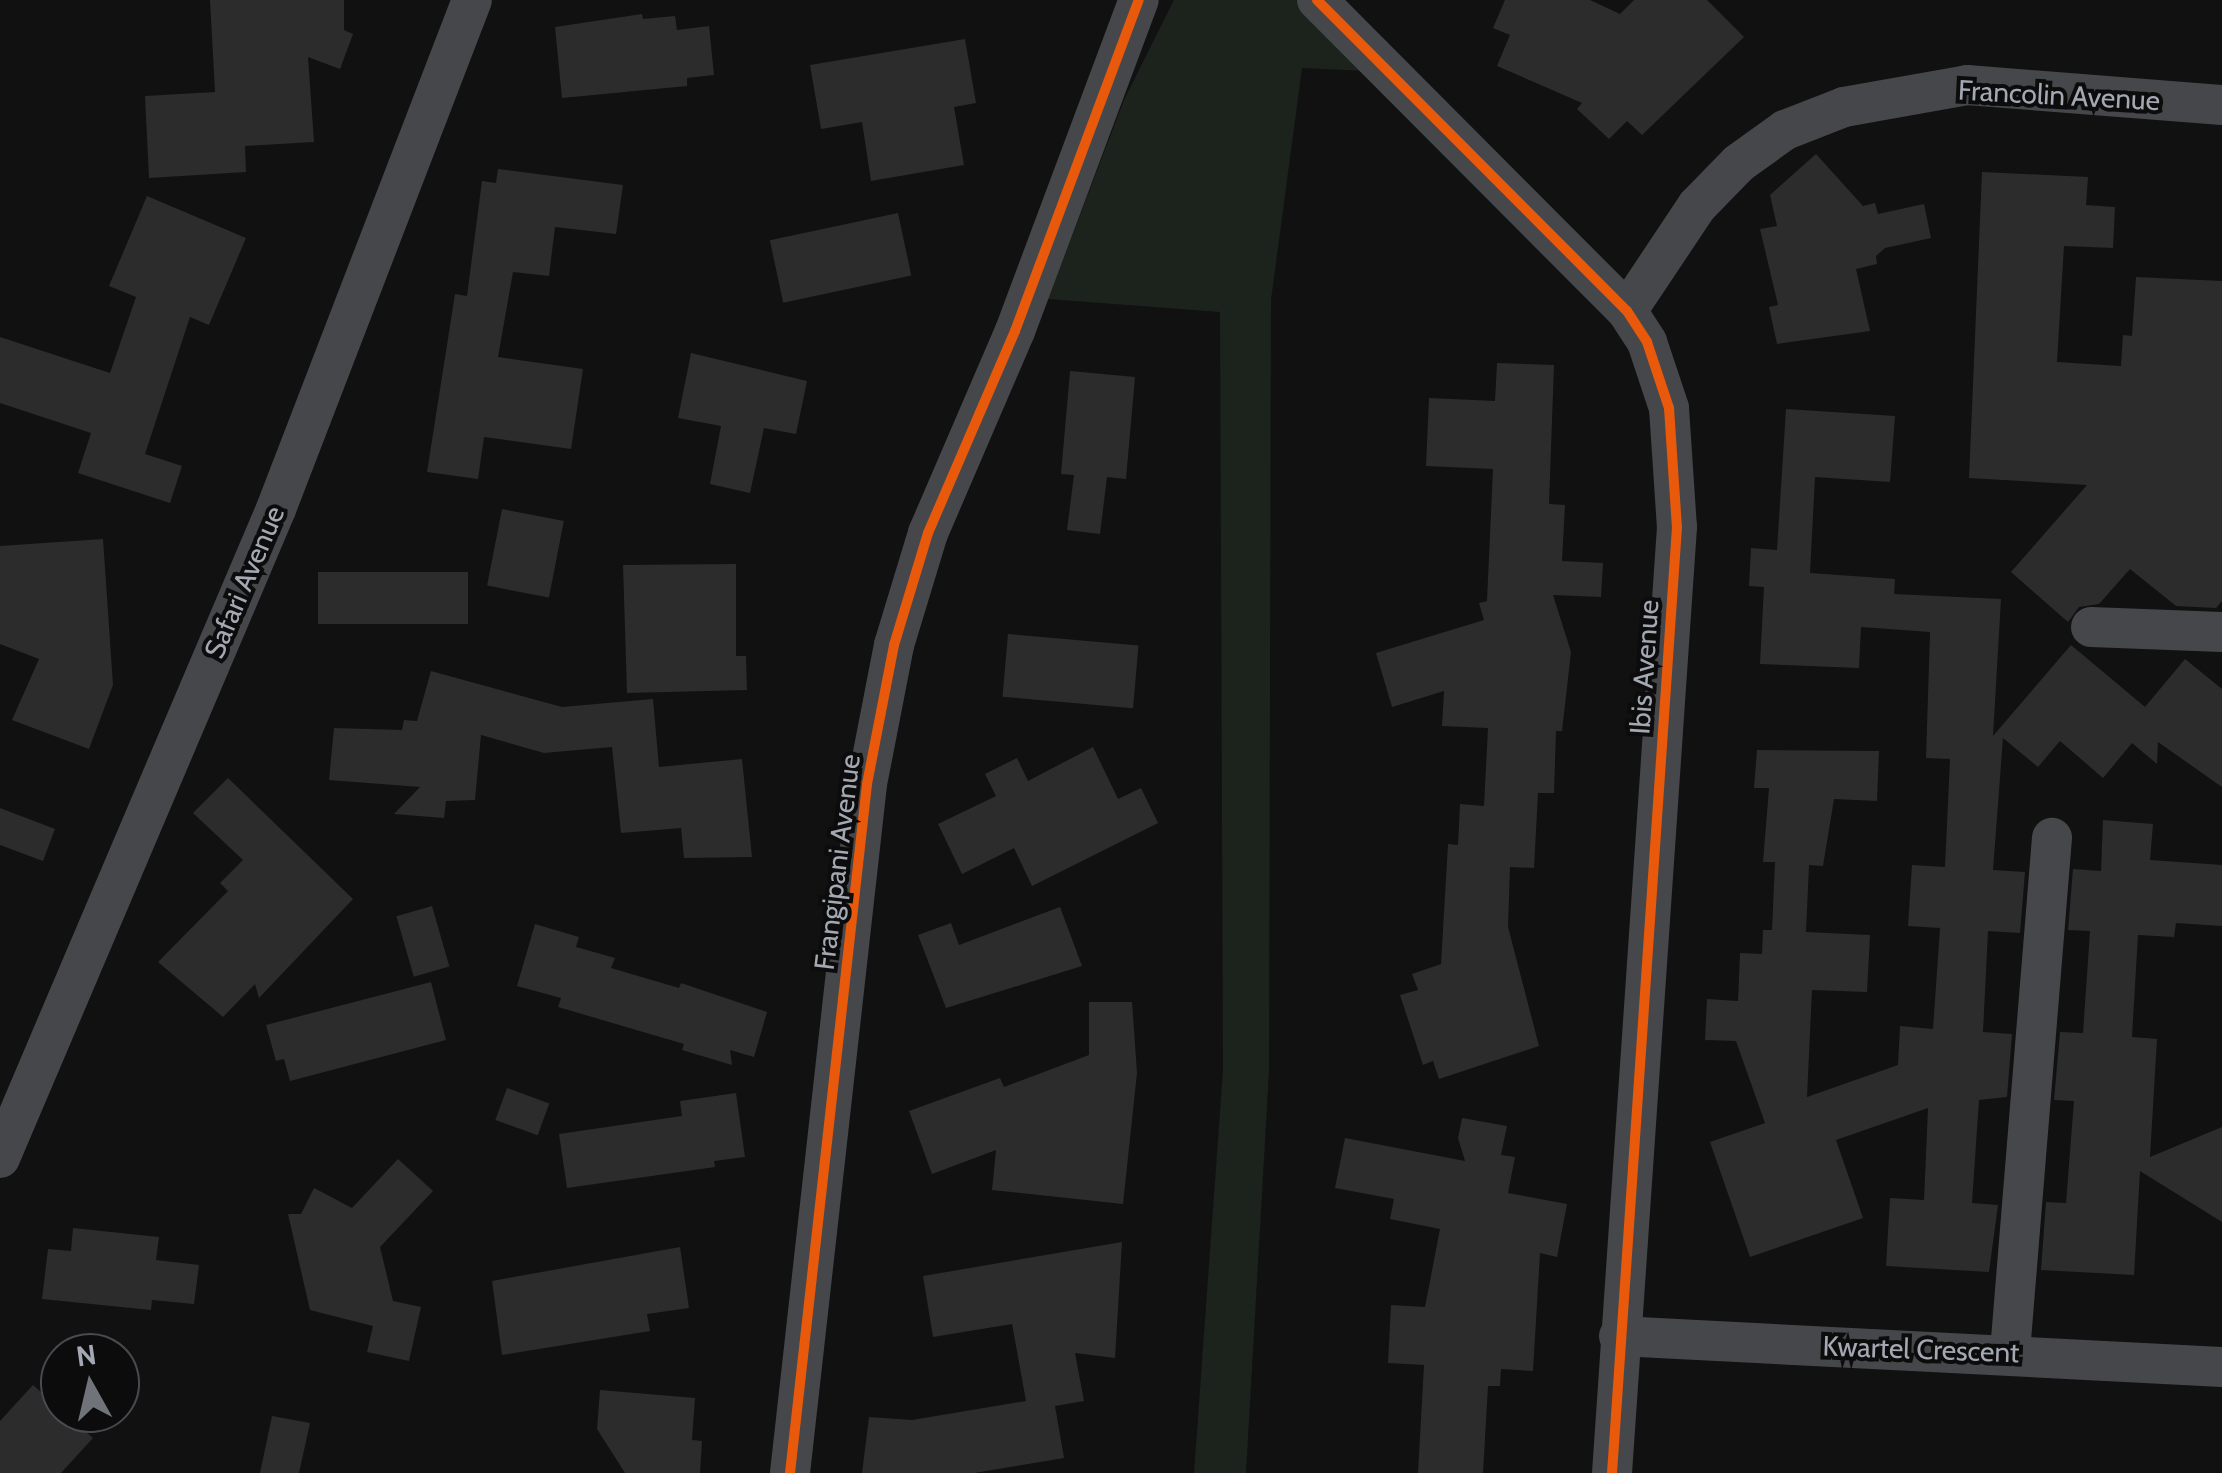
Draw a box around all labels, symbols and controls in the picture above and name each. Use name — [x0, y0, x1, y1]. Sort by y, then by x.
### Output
street label: Francolin Avenue — [1957, 73, 2161, 117]
street label: Safari Avenue — [197, 501, 291, 663]
street label: Ibis Avenue — [1623, 598, 1665, 736]
street label: Frangipani Avenue — [807, 752, 867, 972]
street label: Kwartel Crescent — [1822, 1329, 2020, 1369]
north arrow — [40, 1333, 140, 1433]
text: N — [74, 1337, 98, 1373]

